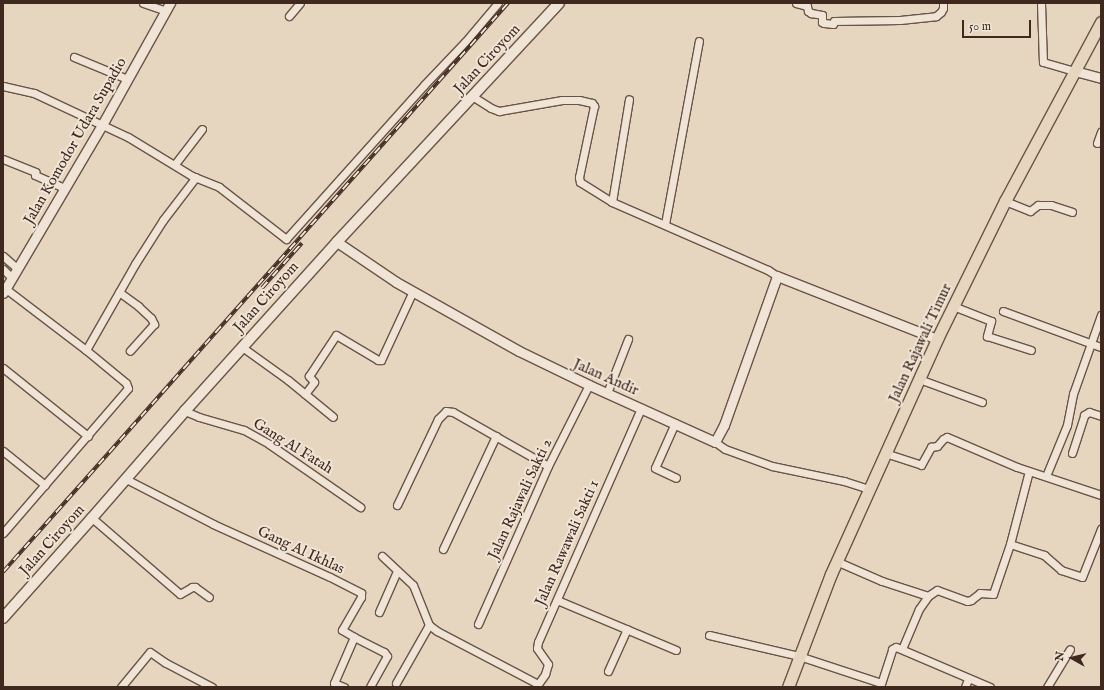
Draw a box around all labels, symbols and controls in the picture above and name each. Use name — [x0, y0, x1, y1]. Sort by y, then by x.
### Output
scale bar — [964, 12, 1033, 38]
text: 50 m — [969, 19, 991, 34]
street label: Jalan Ciroyom — [450, 20, 524, 98]
street label: Jalan Komodor Udara Supadio — [20, 54, 130, 228]
street label: Jalan Ciroyom — [230, 258, 302, 336]
street label: Jalan Rajawali Timur — [885, 281, 955, 405]
street label: Jalan Andir — [570, 355, 642, 399]
street label: Gang Al Fatah — [250, 414, 336, 478]
street label: Jalan Rajawali Sakti 2 — [484, 436, 556, 562]
street label: Jalan Rawawali Sakti 1 — [531, 477, 603, 609]
street label: Jalan Ciroyom — [16, 501, 88, 579]
street label: Gang Al Ikhlas — [255, 522, 347, 578]
north arrow — [1052, 638, 1092, 678]
text: N — [1053, 651, 1068, 662]

